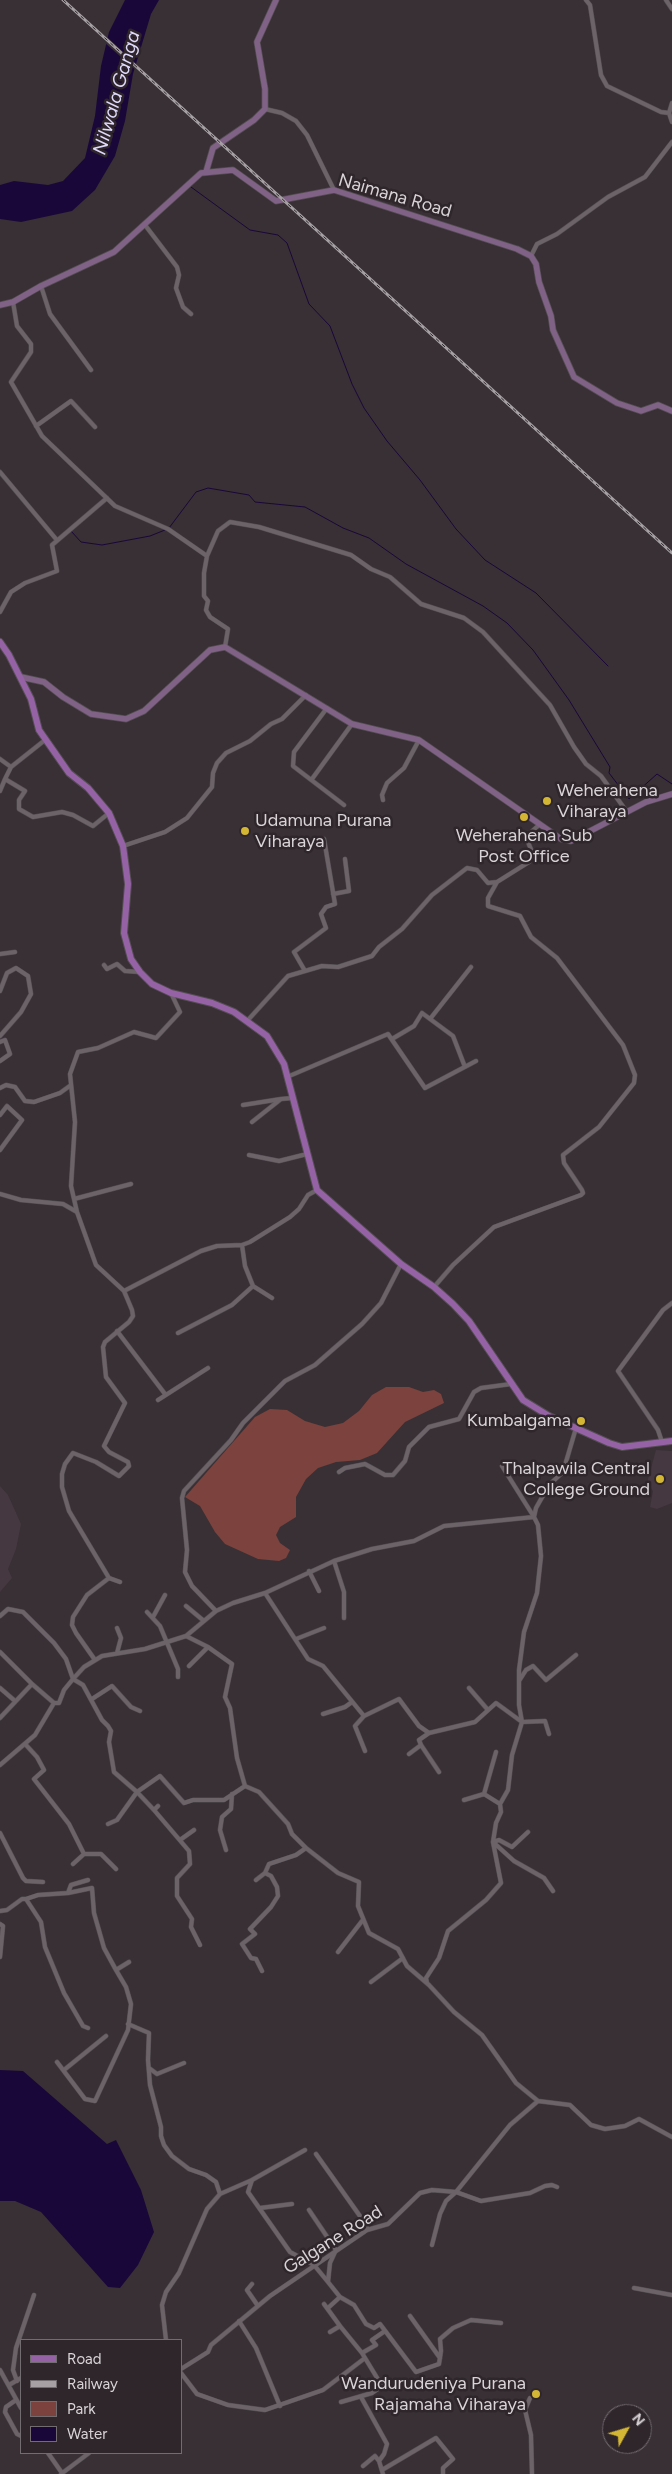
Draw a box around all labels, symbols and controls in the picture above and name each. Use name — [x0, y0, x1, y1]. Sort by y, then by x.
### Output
water label: Nilwala Ganga — [88, 28, 146, 158]
street label: Naimana Road — [336, 170, 454, 222]
place label: Weherahena Viharaya — [557, 780, 658, 822]
marker: Weherahena Viharaya — [541, 795, 553, 807]
place label: Udamuna Purana Viharaya — [255, 810, 391, 852]
marker: Weherahena Sub Post Office — [518, 811, 530, 823]
marker: Udamuna Purana Viharaya — [239, 825, 251, 837]
place label: Weherahena Sub Post Office — [456, 825, 592, 868]
place label: Kumbalgama — [467, 1410, 571, 1432]
marker: Kumbalgama — [575, 1415, 587, 1427]
place label: Thalpawila Central College Ground — [502, 1458, 650, 1500]
marker: Thalpawila Central College Ground — [654, 1473, 666, 1485]
street label: Galgane Road — [280, 2201, 386, 2279]
legend — [20, 2339, 182, 2454]
text: Road — [67, 2350, 102, 2368]
place label: Wandurudeniya Purana Rajamaha Viharaya — [341, 2373, 526, 2416]
text: Railway — [67, 2375, 118, 2393]
marker: Wandurudeniya Purana Rajamaha Viharaya — [530, 2388, 542, 2400]
text: Park — [67, 2400, 96, 2418]
north arrow — [602, 2404, 652, 2454]
text: N — [628, 2410, 648, 2429]
text: Water — [67, 2425, 107, 2443]

